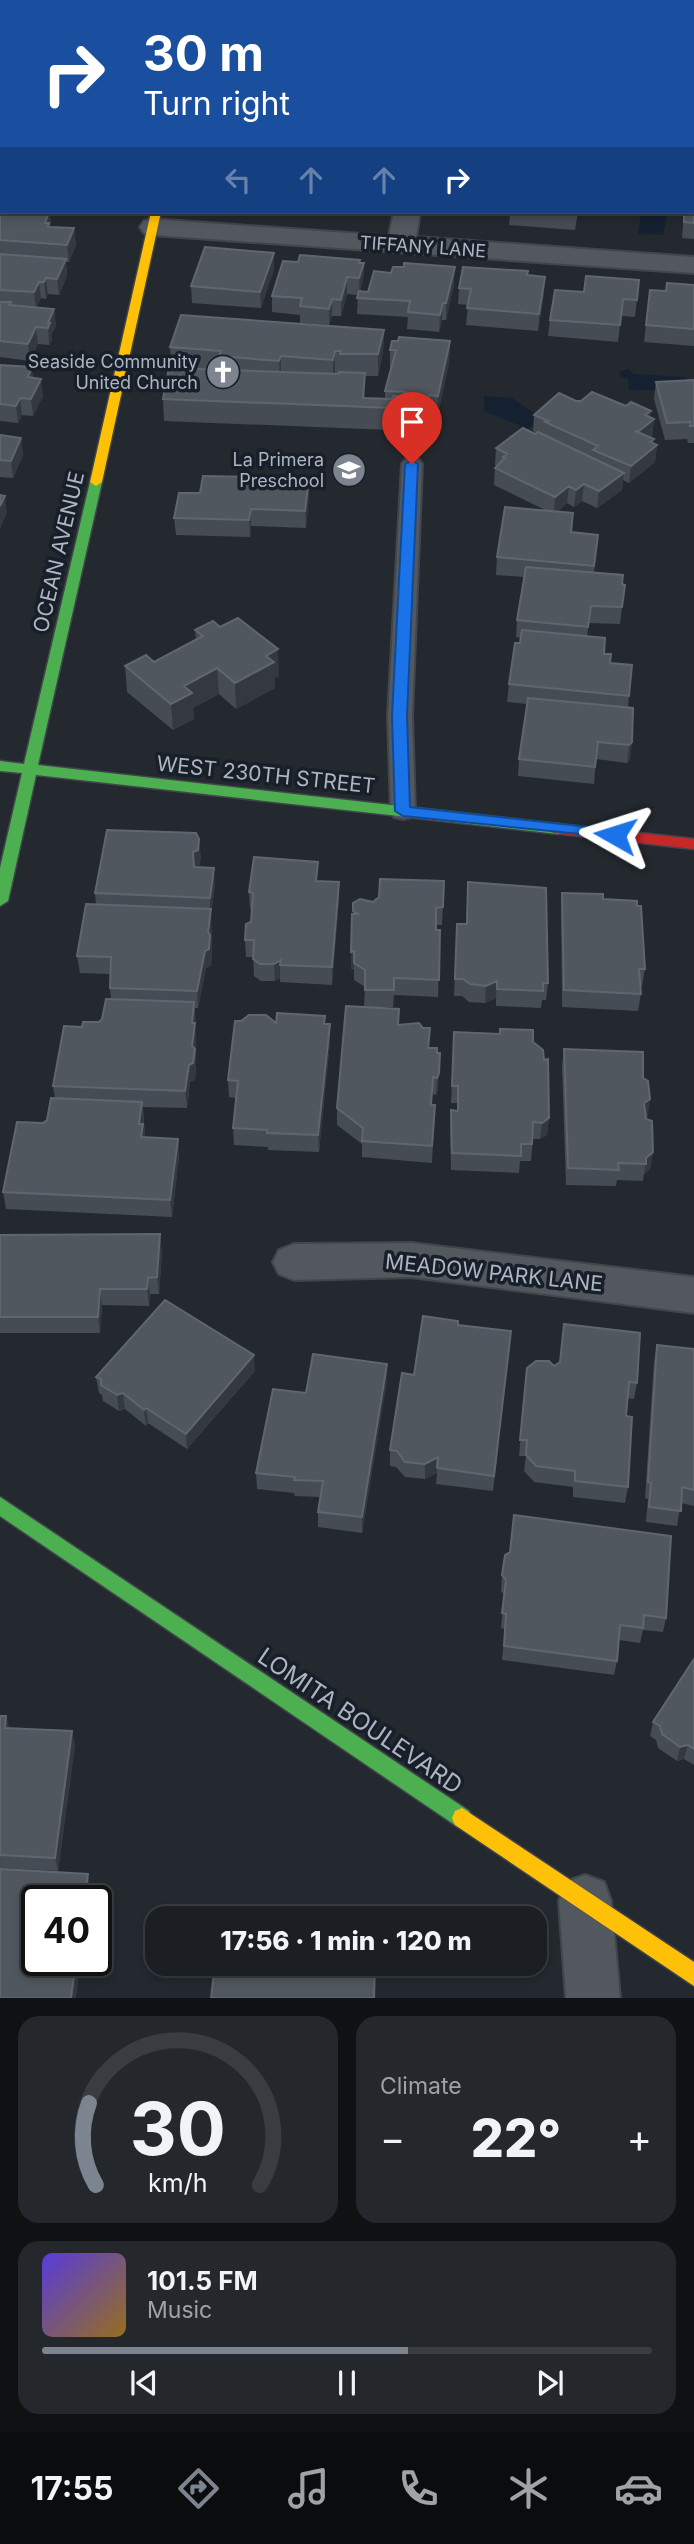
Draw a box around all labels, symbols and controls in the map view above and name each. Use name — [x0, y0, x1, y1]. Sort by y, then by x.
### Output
text: 30 m — [143, 24, 264, 83]
icon: right — [28, 28, 119, 119]
text: Turn right — [143, 84, 290, 123]
icon: left — [219, 161, 257, 199]
icon: ahead — [292, 161, 330, 199]
icon: ahead — [365, 161, 403, 199]
icon: right — [438, 161, 476, 199]
street label: TIFFANY LANE — [359, 232, 487, 261]
place label: Seaside Community United Church — [28, 351, 198, 393]
church icon: Seaside Community United Church — [204, 353, 242, 391]
pin — [382, 392, 442, 464]
icon: arrive — [393, 403, 431, 441]
place label: La Primera Preschool — [233, 449, 324, 491]
school or university icon: La Primera Preschool — [330, 451, 368, 489]
street label: OCEAN AVENUE — [28, 469, 89, 635]
street label: WEST 230TH STREET — [155, 751, 377, 798]
position arrow — [578, 798, 652, 872]
street label: MEADOW PARK LANE — [384, 1249, 604, 1296]
street label: LOMITA BOULEVARD — [253, 1641, 468, 1800]
speed limit sign: 40 — [21, 1885, 112, 1976]
text: 17:56 · 1 min · 120 m — [220, 1925, 472, 1956]
text: Climate — [380, 2072, 462, 2100]
text: 30 — [130, 2085, 226, 2174]
text: 22° — [471, 2107, 561, 2170]
text: − — [380, 2115, 405, 2161]
text: + — [627, 2115, 652, 2161]
text: km/h — [148, 2168, 208, 2198]
text: 101.5 FM — [147, 2265, 258, 2296]
text: Music — [147, 2296, 212, 2324]
icon: previous — [125, 2364, 163, 2402]
icon: pause — [328, 2364, 366, 2402]
icon: next — [531, 2364, 569, 2402]
icon: directions — [174, 2464, 223, 2513]
icon: music — [284, 2464, 333, 2513]
icon: phone — [394, 2464, 443, 2513]
icon: climate — [504, 2464, 553, 2513]
icon: car — [614, 2464, 663, 2513]
text: 17:55 — [31, 2469, 113, 2508]

